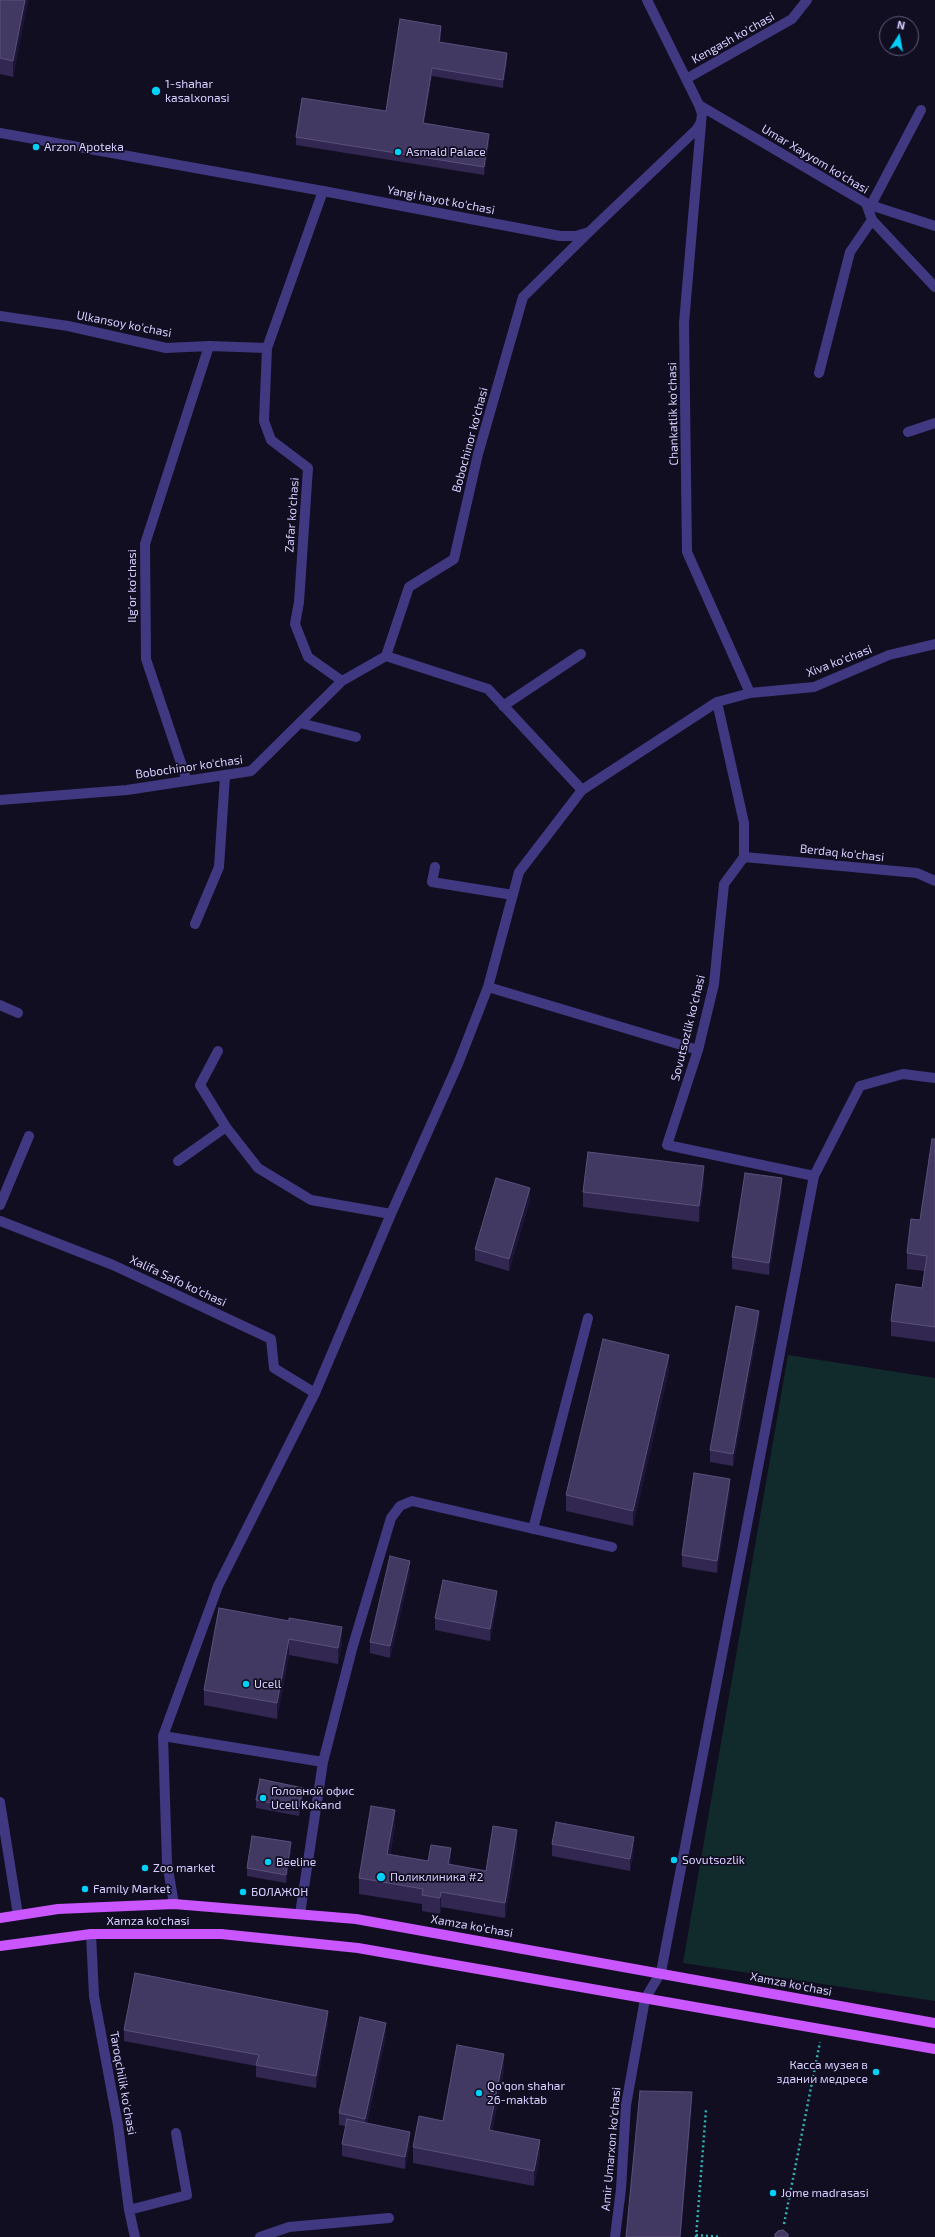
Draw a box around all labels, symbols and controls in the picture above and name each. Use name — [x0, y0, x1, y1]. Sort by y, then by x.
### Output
street label: Kengash ko'chasi — [689, 9, 777, 67]
north arrow — [879, 16, 919, 56]
text: N — [896, 18, 906, 32]
place label: 1-shahar kasalxonasi — [165, 77, 230, 105]
marker: 1-shahar kasalxonasi — [150, 85, 162, 97]
street label: Umar Xayyom ko'chasi — [759, 121, 871, 197]
place label: Arzon Apoteka — [44, 140, 124, 154]
marker: Arzon Apoteka — [31, 142, 41, 152]
place label: Asmald Palace — [406, 145, 486, 159]
marker: Asmald Palace — [393, 147, 403, 157]
street label: Yangi hayot ko'chasi — [386, 183, 496, 217]
street label: Ulkansoy ko'chasi — [75, 308, 173, 340]
street label: Chankatlik ko'chasi — [665, 362, 681, 466]
street label: Bobochinor ko'chasi — [449, 386, 491, 494]
street label: Zafar ko'chasi — [282, 477, 302, 553]
street label: Ilg'or ko'chasi — [125, 549, 139, 623]
street label: Xiva ko'chasi — [804, 642, 874, 680]
street label: Bobochinor ko'chasi — [134, 752, 244, 782]
street label: Berdaq ko'chasi — [799, 841, 885, 865]
street label: Sovutsozlik ko'chasi — [668, 973, 708, 1083]
street label: Xalifa Safo ko'chasi — [127, 1252, 229, 1310]
place label: Ucell — [254, 1677, 281, 1691]
marker: Ucell — [241, 1679, 251, 1689]
place label: Головной офис Ucell Kokand — [271, 1784, 354, 1812]
marker: Головной офис Ucell Kokand — [258, 1793, 268, 1803]
place label: Sovutsozlik — [682, 1853, 745, 1867]
place label: Beeline — [276, 1855, 316, 1869]
marker: Sovutsozlik — [669, 1855, 679, 1865]
marker: Beeline — [263, 1857, 273, 1867]
place label: Zoo market — [153, 1861, 215, 1875]
marker: Zoo market — [140, 1863, 150, 1873]
place label: Поликлиника #2 — [390, 1870, 484, 1884]
marker: Поликлиника #2 — [375, 1871, 387, 1883]
place label: Family Market — [93, 1882, 170, 1896]
marker: Family Market — [80, 1884, 90, 1894]
place label: БОЛАЖОН — [251, 1885, 308, 1899]
marker: БОЛАЖОН — [238, 1887, 248, 1897]
street label: Xamza ko'chasi — [430, 1912, 514, 1940]
street label: Xamza ko'chasi — [106, 1914, 190, 1928]
street label: Xamza ko'chasi — [749, 1969, 833, 1999]
street label: Taroqchilik ko'chasi — [107, 2030, 139, 2136]
place label: Касса музея в здании медресе — [777, 2058, 868, 2086]
marker: Касса музея в здании медресе — [871, 2067, 881, 2077]
place label: Qo'qon shahar 26-maktab — [487, 2079, 565, 2107]
street label: Amir Umarxon ko'chasi — [598, 2086, 624, 2212]
marker: Qo'qon shahar 26-maktab — [474, 2088, 484, 2098]
place label: Jome madrasasi — [781, 2186, 869, 2200]
marker: Jome madrasasi — [768, 2188, 778, 2198]

